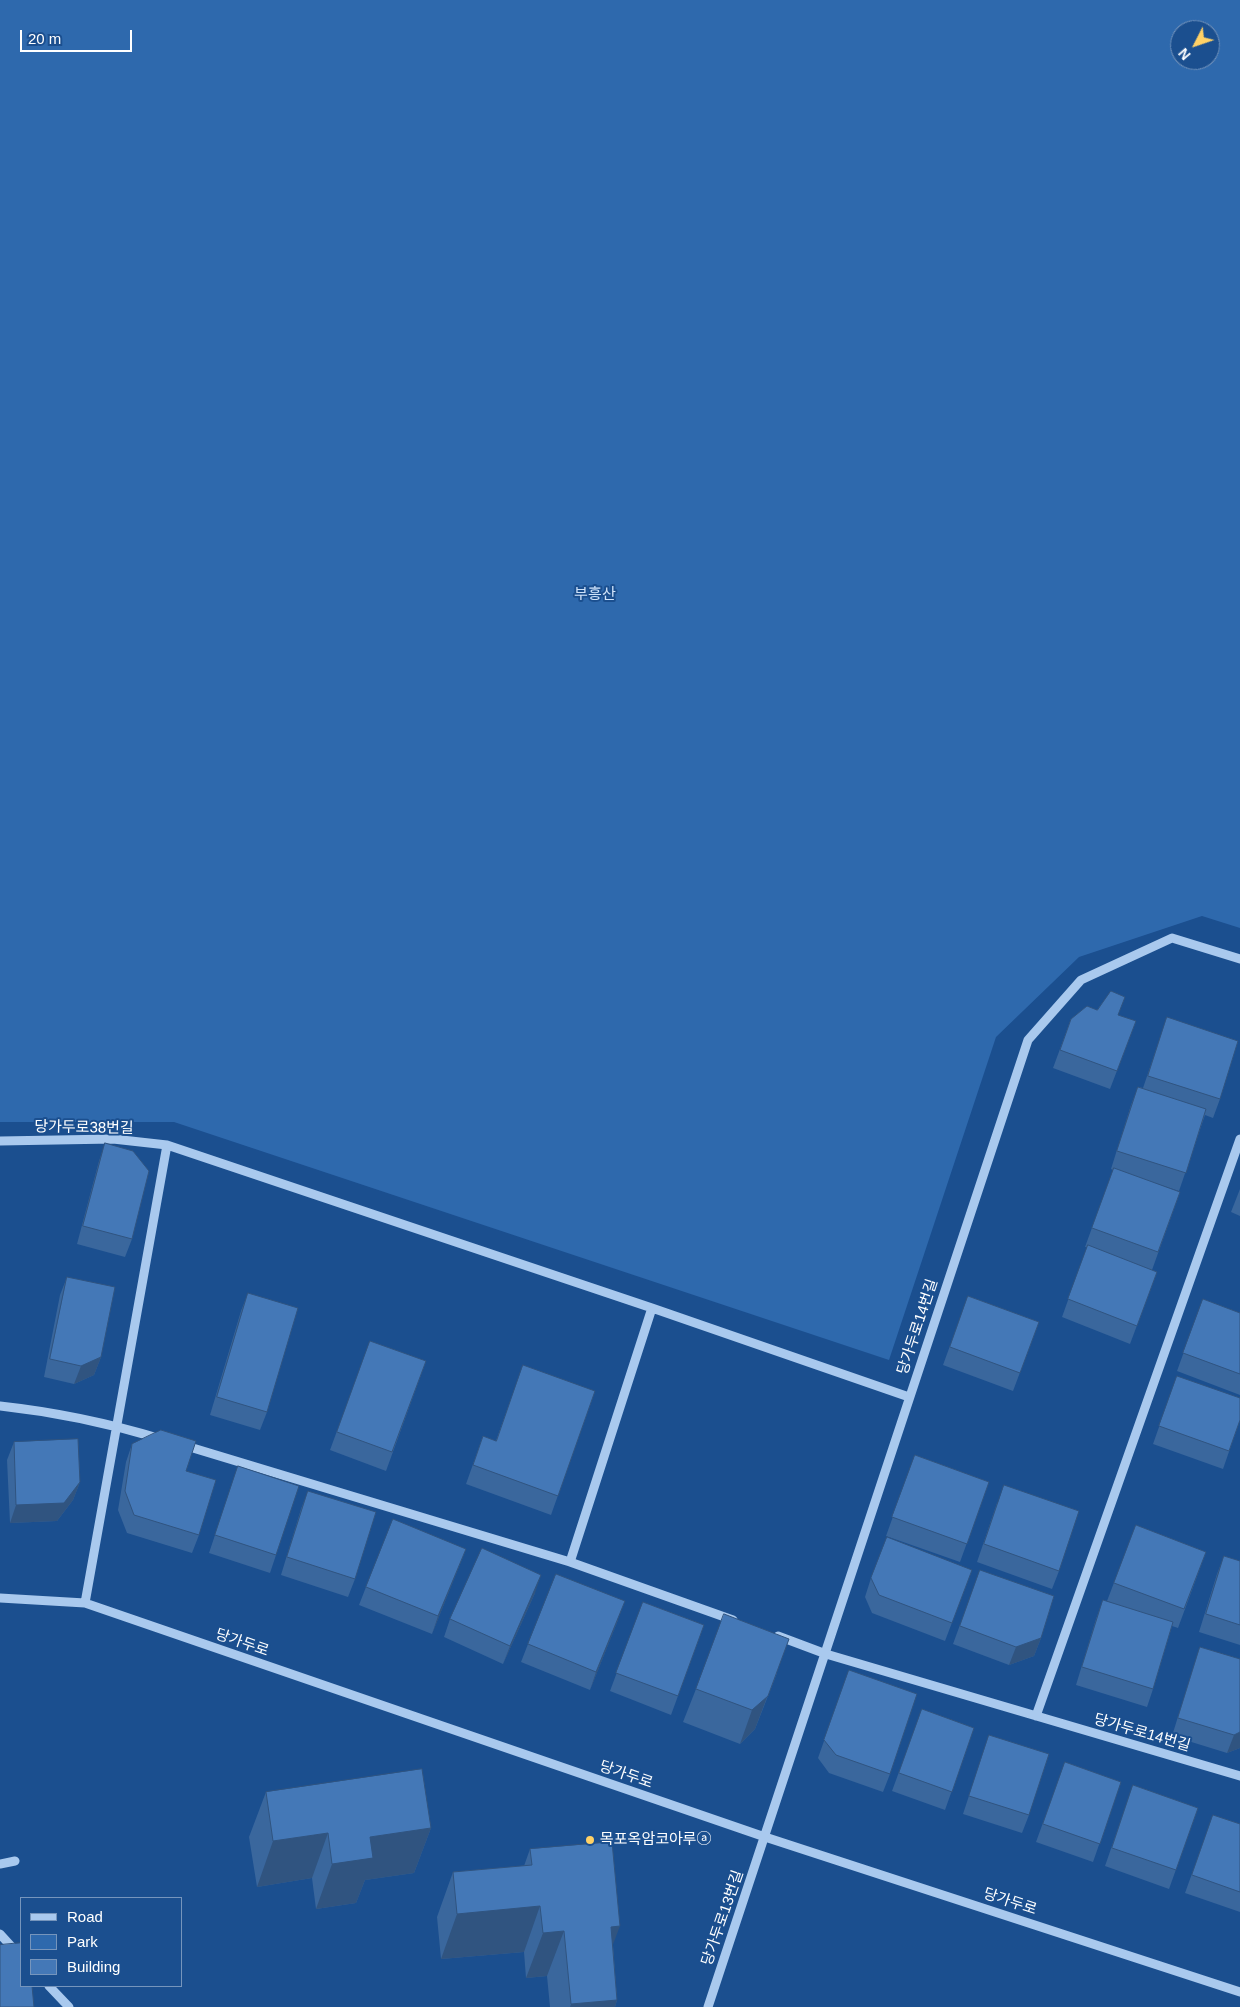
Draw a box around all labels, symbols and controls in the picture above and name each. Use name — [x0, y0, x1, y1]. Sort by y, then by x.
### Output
scale bar — [22, 20, 135, 52]
north arrow — [1170, 20, 1220, 70]
text: 20 m — [28, 30, 61, 47]
text: N — [1175, 45, 1194, 63]
park label: 부흥산 — [574, 586, 616, 604]
street label: 당가두로38번길 — [34, 1118, 134, 1138]
street label: 당가두로14번길 — [894, 1277, 942, 1377]
street label: 당가두로 — [213, 1626, 271, 1660]
street label: 당가두로14번길 — [1092, 1711, 1192, 1755]
street label: 당가두로 — [597, 1758, 655, 1792]
place label: 목포옥암코아루ⓐ — [600, 1831, 712, 1849]
marker: 목포옥암코아루ⓐ — [584, 1834, 596, 1846]
street label: 당가두로13번길 — [698, 1868, 748, 1968]
street label: 당가두로 — [981, 1885, 1039, 1919]
legend — [20, 1897, 182, 1987]
text: Road — [67, 1908, 103, 1925]
text: Park — [67, 1933, 98, 1950]
text: Building — [67, 1958, 120, 1975]

